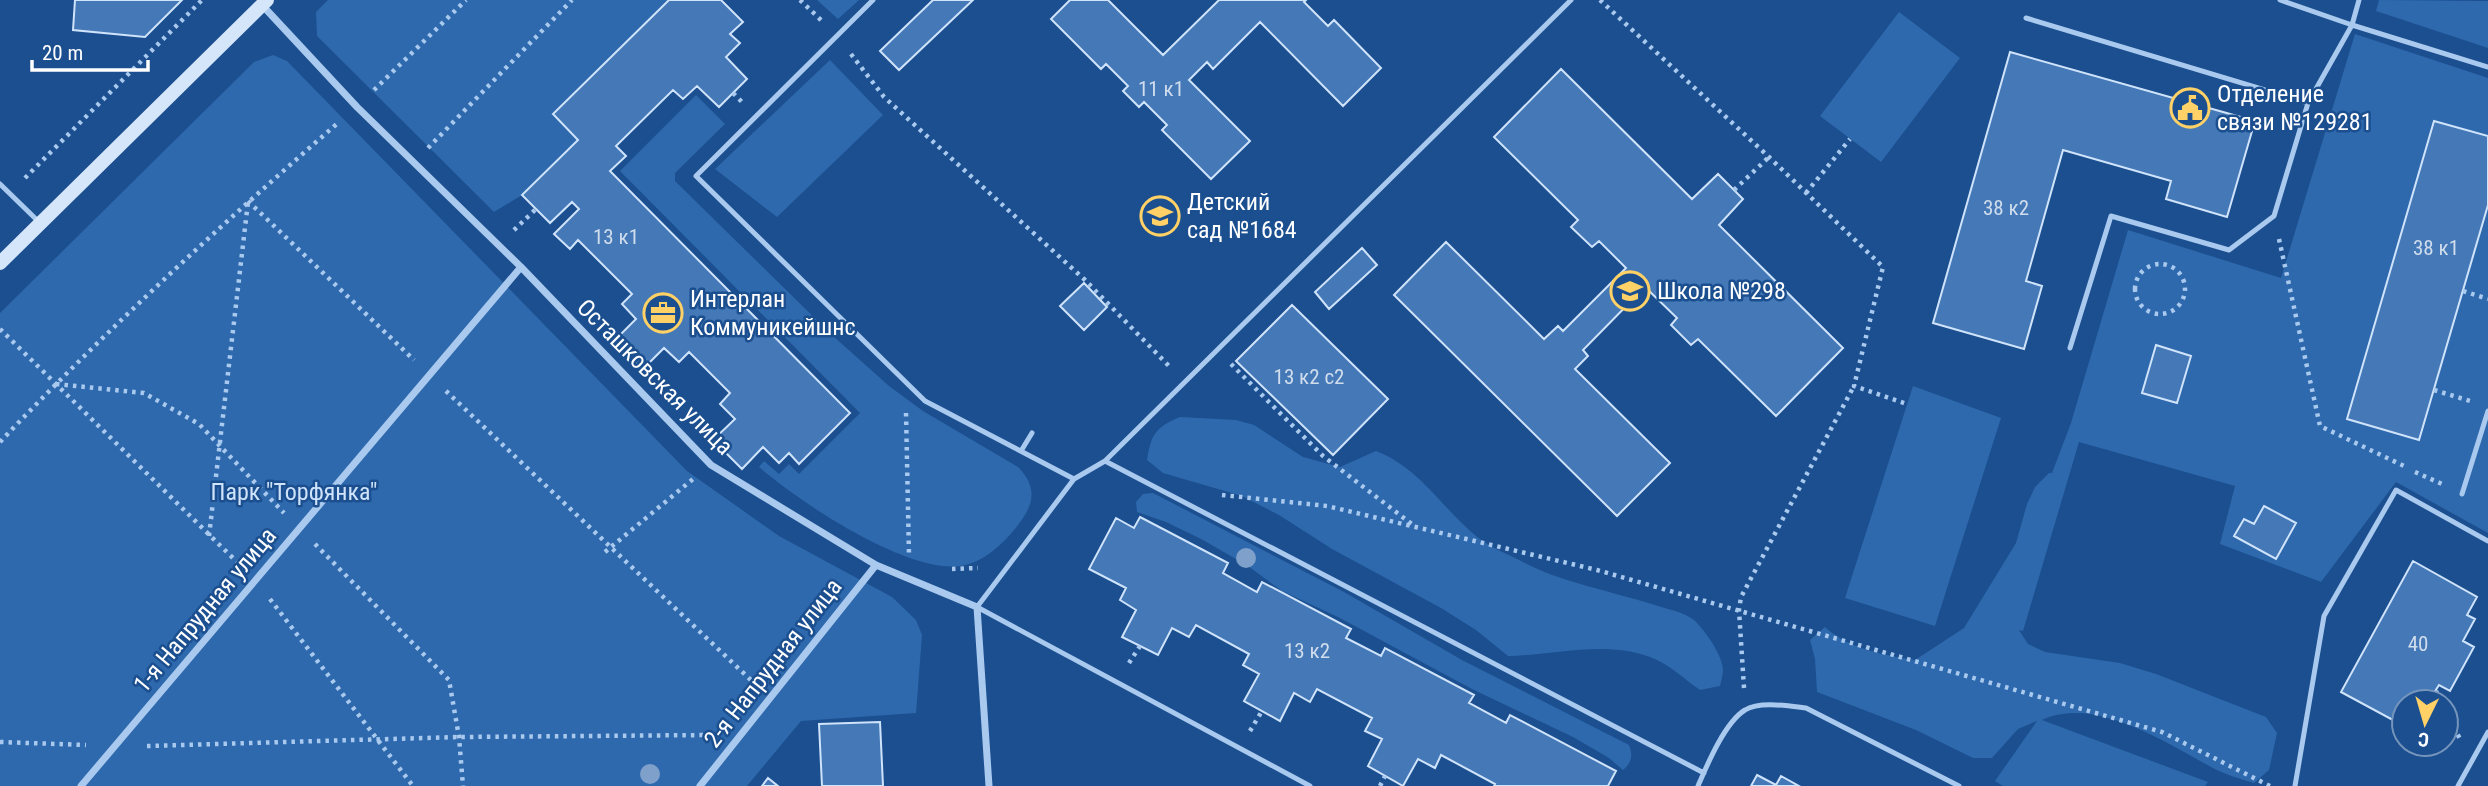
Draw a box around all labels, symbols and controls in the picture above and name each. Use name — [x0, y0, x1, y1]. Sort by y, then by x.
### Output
scale bar — [32, 28, 147, 72]
text: 20 m — [42, 41, 83, 65]
house number: 11 к1 — [1138, 77, 1184, 101]
place label: Отделение связи №129281 — [2217, 80, 2373, 136]
public building icon: Отделение связи №129281 — [2169, 87, 2211, 129]
place label: Детский сад №1684 — [1187, 188, 1297, 244]
school or university icon: Детский сад №1684 — [1139, 195, 1181, 237]
house number: 38 к2 — [1983, 196, 2029, 220]
house number: 13 к1 — [593, 225, 639, 249]
house number: 38 к1 — [2413, 236, 2459, 260]
school or university icon: Школа №298 — [1609, 270, 1651, 312]
place label: Школа №298 — [1657, 277, 1786, 305]
place label: Интерлан Коммуникейшнс — [690, 285, 856, 341]
office icon: Интерлан Коммуникейшнс — [642, 292, 684, 334]
street label: Осташковская улица — [571, 293, 739, 461]
house number: 13 к2 с2 — [1274, 365, 1344, 389]
park label: Парк "Торфянка" — [211, 478, 377, 506]
street label: 1-я Напрудная улица — [128, 522, 282, 698]
street label: 2-я Напрудная улица — [698, 573, 848, 753]
house number: 40 — [2408, 632, 2428, 656]
house number: 13 к2 — [1284, 639, 1330, 663]
north arrow — [2390, 688, 2460, 758]
text: С — [2417, 727, 2430, 751]

